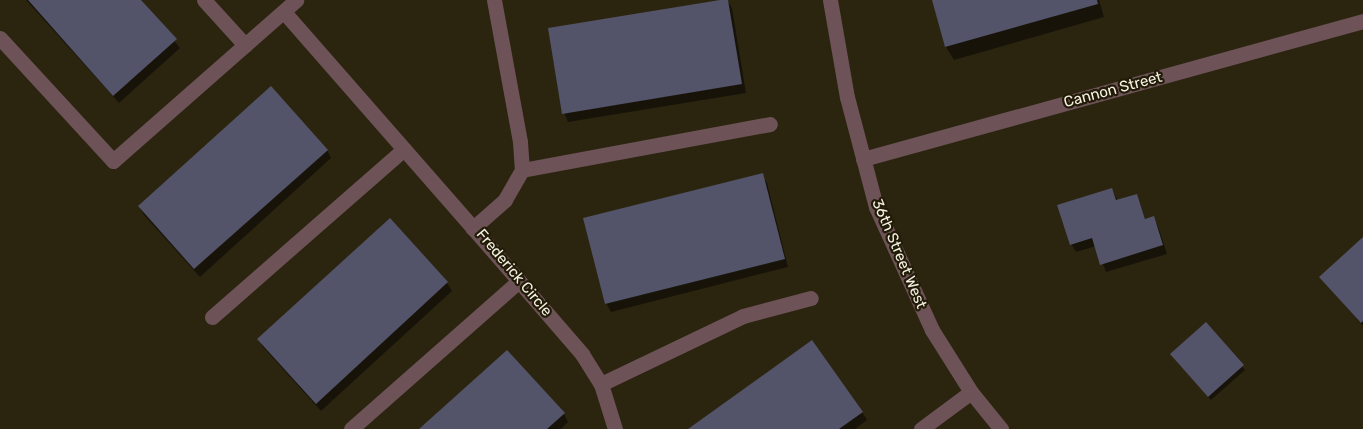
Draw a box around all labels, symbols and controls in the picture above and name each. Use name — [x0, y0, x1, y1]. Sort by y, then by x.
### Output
street label: Cannon Street — [1062, 68, 1164, 112]
street label: 36th Street West — [868, 196, 930, 312]
street label: Frederick Circle — [472, 226, 556, 320]

